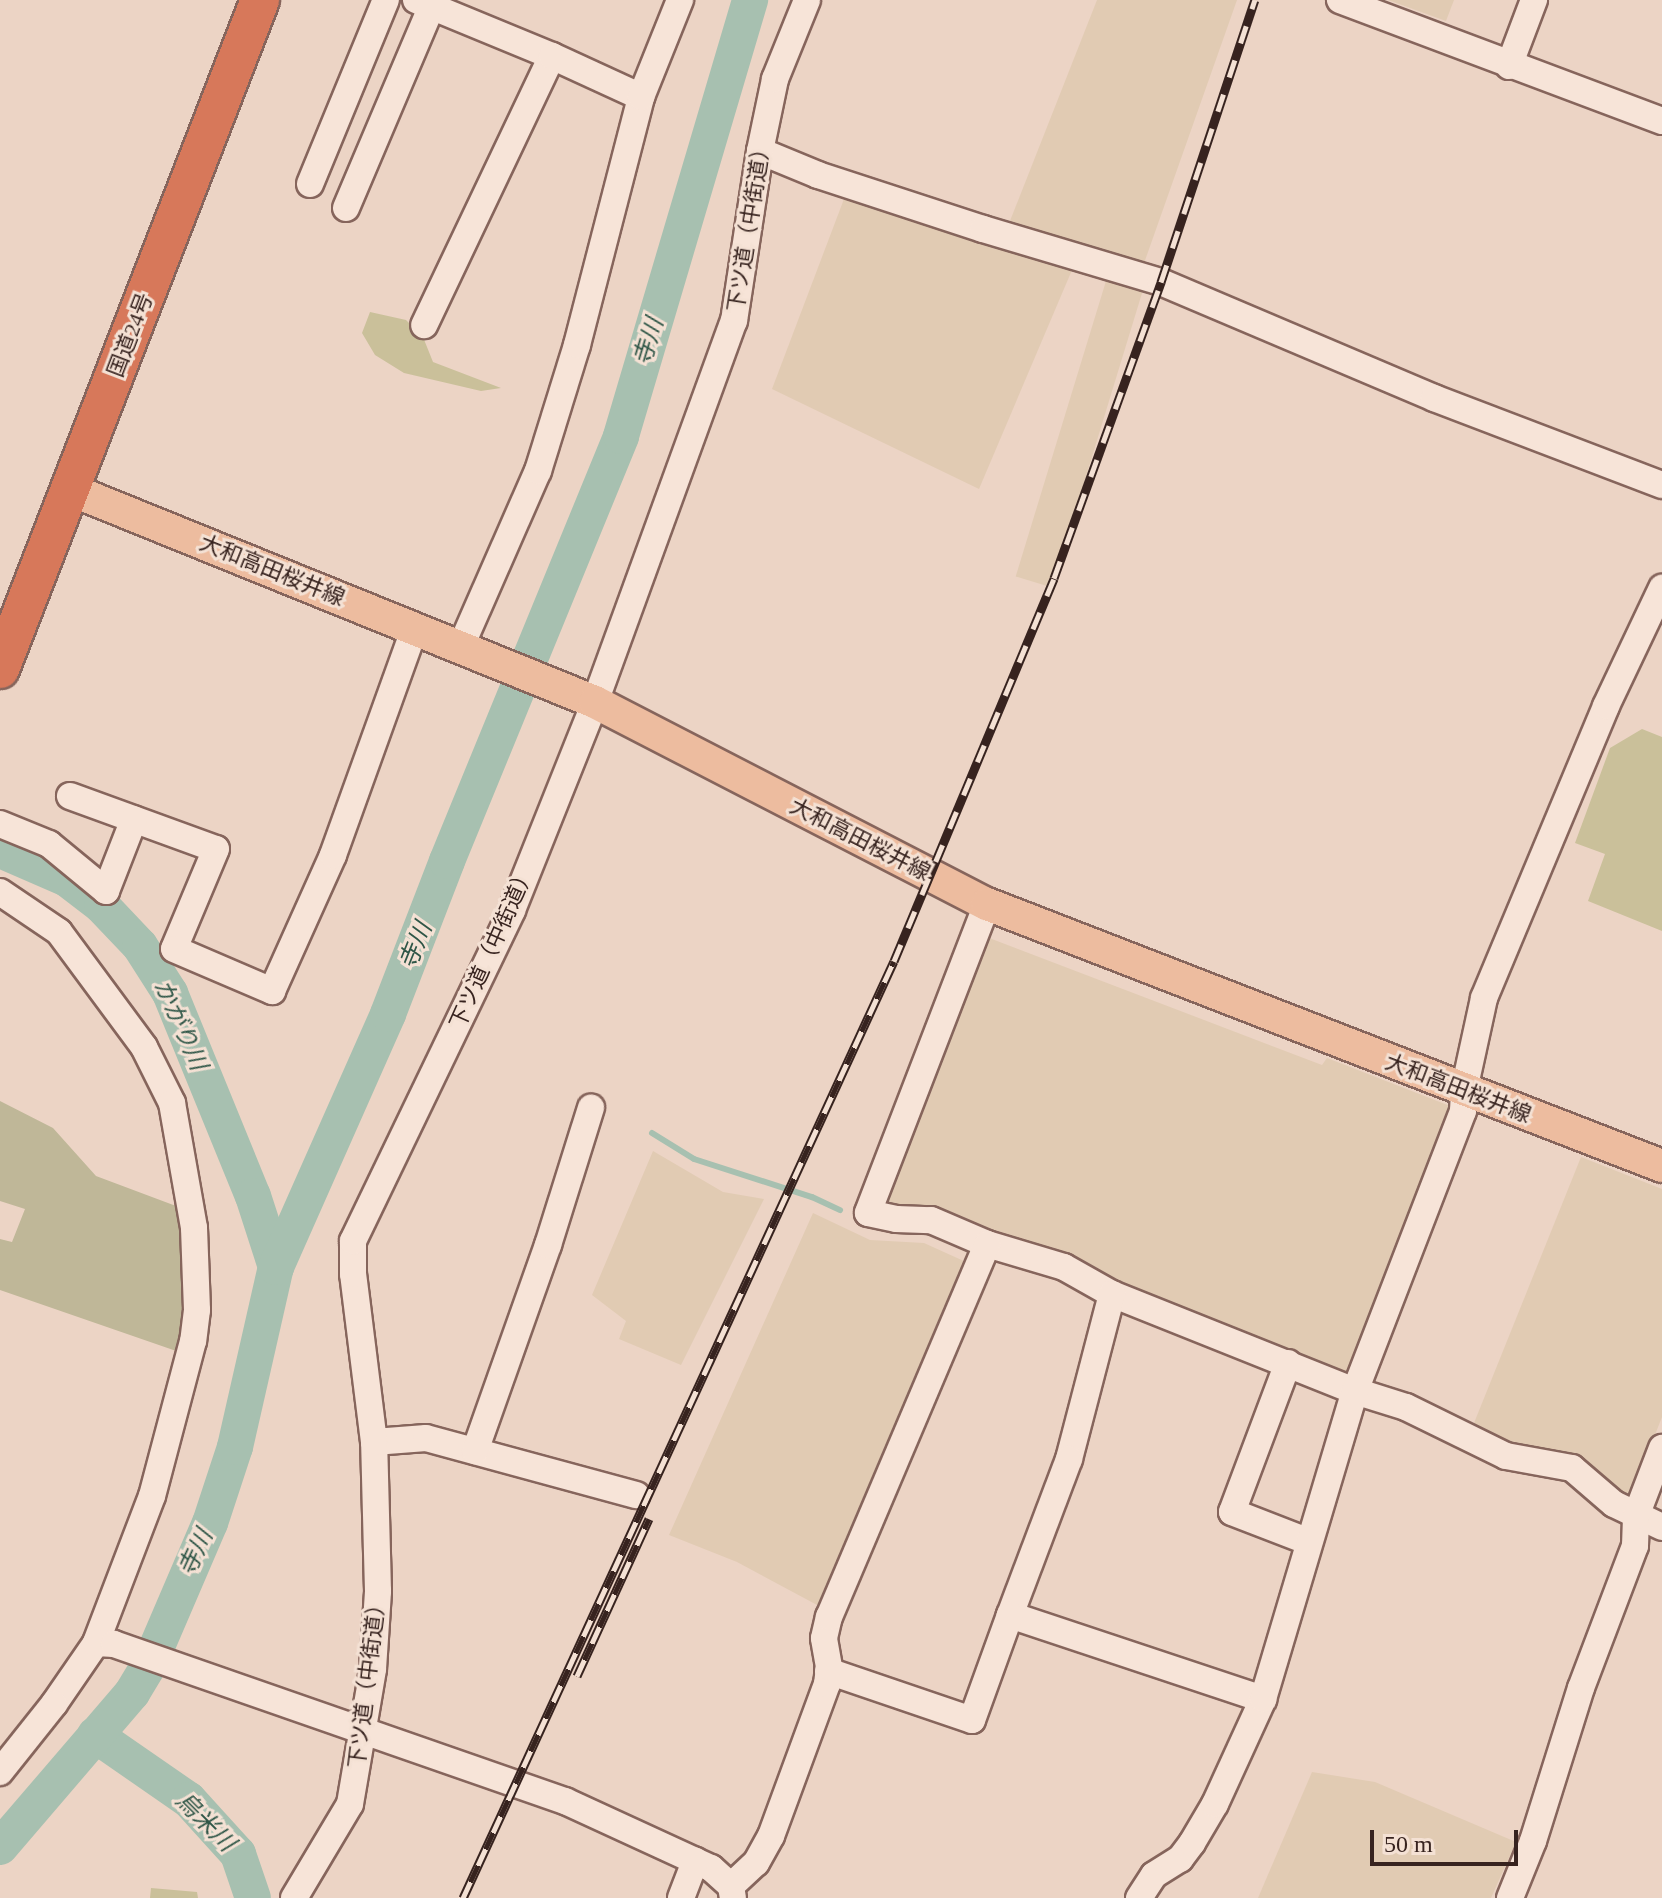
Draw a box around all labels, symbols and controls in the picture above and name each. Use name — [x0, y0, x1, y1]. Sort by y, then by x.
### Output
street label: 下ツ道（中街道） — [722, 136, 776, 314]
street label: 国道24号 — [102, 289, 158, 381]
water label: 寺川 — [628, 315, 670, 369]
street label: 大和高田桜井線 — [196, 529, 348, 611]
street label: 大和高田桜井線 — [785, 792, 935, 886]
street label: 下ツ道（中街道） — [444, 861, 540, 1033]
water label: 寺川 — [394, 918, 438, 974]
water label: かがり川 — [147, 975, 213, 1075]
street label: 大和高田桜井線 — [1381, 1048, 1535, 1128]
water label: 寺川 — [173, 1525, 219, 1581]
street label: 下ツ道（中街道） — [343, 1592, 391, 1770]
water label: 烏米川 — [169, 1786, 241, 1858]
scale bar — [1374, 1814, 1522, 1864]
text: 50 m — [1384, 1831, 1433, 1857]

